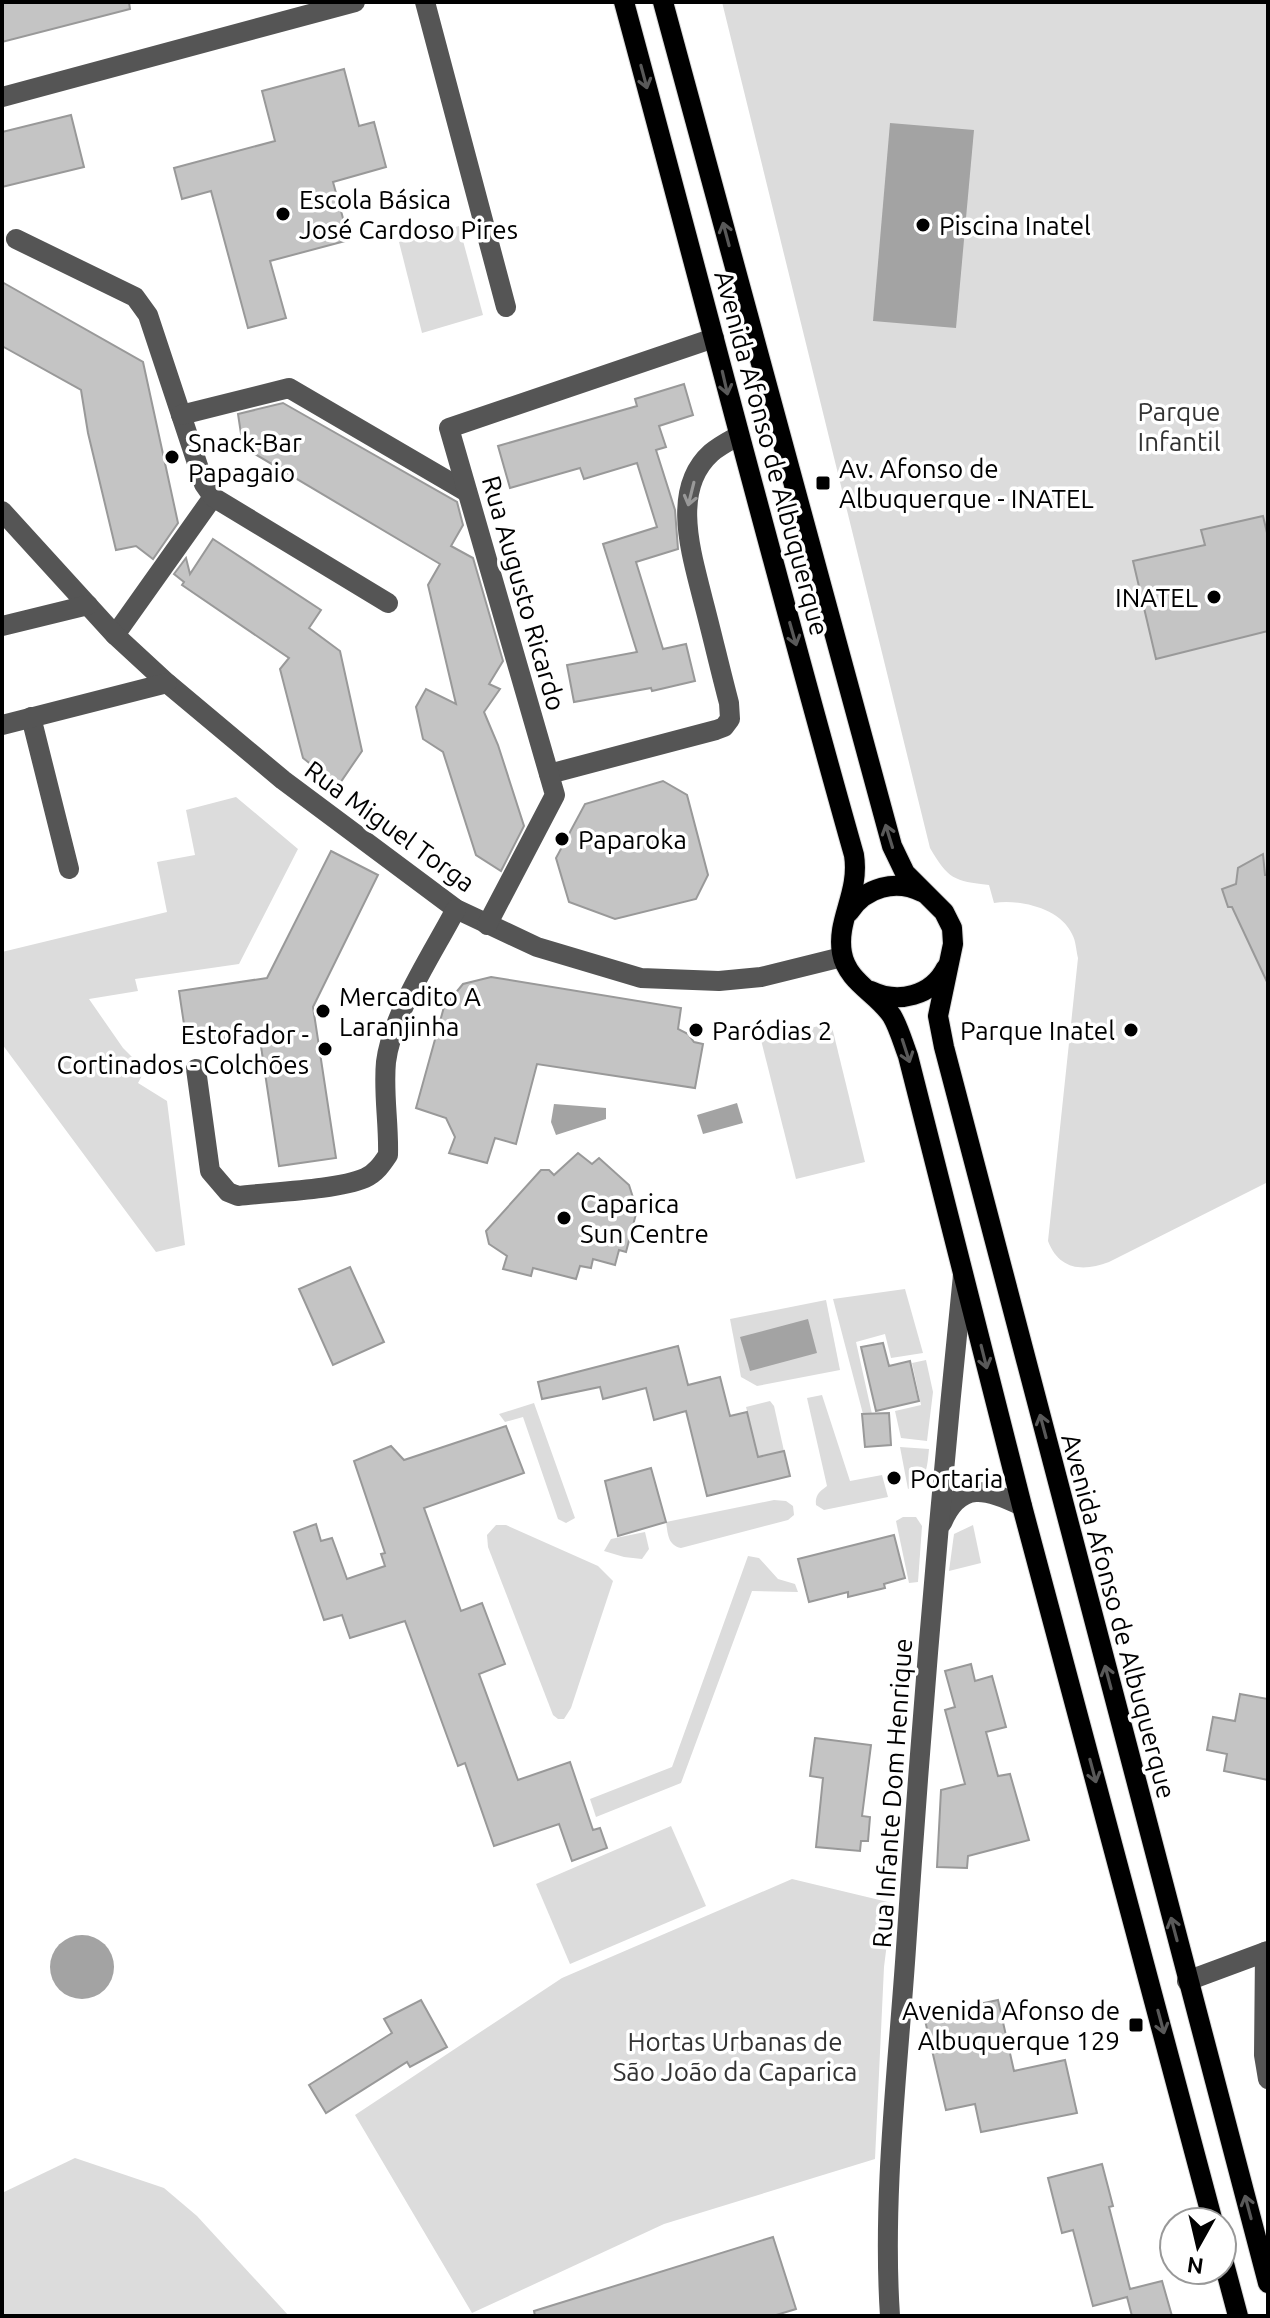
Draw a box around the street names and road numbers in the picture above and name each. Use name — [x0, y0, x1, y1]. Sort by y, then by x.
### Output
street label: Avenida Afonso de Albuquerque — [709, 267, 835, 639]
street label: Rua Augusto Ricardo — [477, 472, 571, 714]
street label: Rua Miguel Torga — [299, 755, 481, 897]
street label: Avenida Afonso de Albuquerque — [1056, 1430, 1182, 1802]
street label: Rua Infante Dom Henrique — [867, 1637, 917, 1949]

